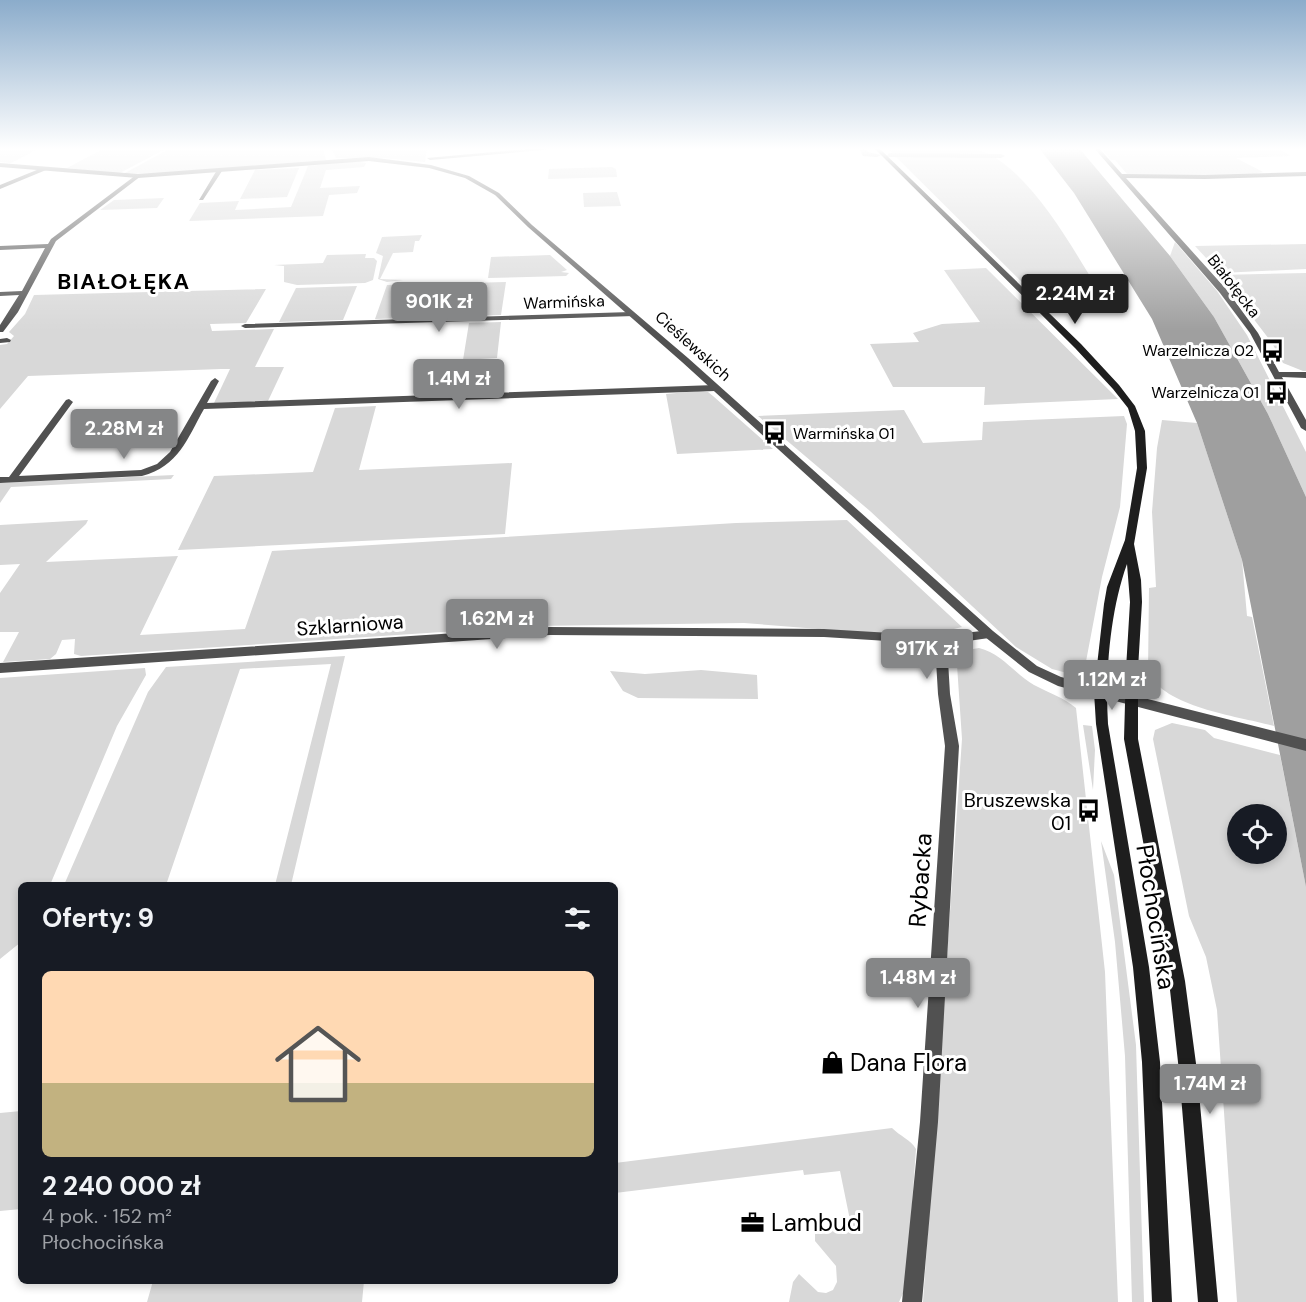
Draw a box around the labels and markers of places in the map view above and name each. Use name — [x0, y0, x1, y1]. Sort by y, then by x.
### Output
pin: 2.24M zł — [1013, 274, 1137, 325]
pin: 901K zł — [384, 282, 494, 333]
bus stop icon: Warzelnicza 02 — [1259, 337, 1285, 363]
place label: Warzelnicza 02 — [1142, 340, 1254, 361]
pin: 1.4M zł — [404, 359, 514, 410]
bus stop icon: Warzelnicza 01 — [1264, 379, 1290, 405]
place label: Warzelnicza 01 — [1151, 382, 1259, 403]
pin: 2.28M zł — [62, 409, 186, 460]
bus stop icon: Warmińska 01 — [762, 420, 788, 446]
place label: Warmińska 01 — [793, 423, 895, 444]
pin: 1.62M zł — [435, 599, 559, 650]
pin: 917K zł — [872, 629, 982, 680]
pin: 1.12M zł — [1050, 660, 1174, 711]
place label: Bruszewska 01 — [964, 787, 1071, 836]
bus stop icon: Bruszewska 01 — [1076, 798, 1102, 824]
pin: 1.48M zł — [856, 958, 980, 1009]
place label: Dana Flora — [850, 1047, 967, 1078]
shop icon: Dana Flora — [819, 1049, 845, 1075]
pin: 1.74M zł — [1148, 1064, 1272, 1115]
place label: Lambud — [771, 1207, 862, 1238]
office icon: Lambud — [740, 1209, 766, 1235]

